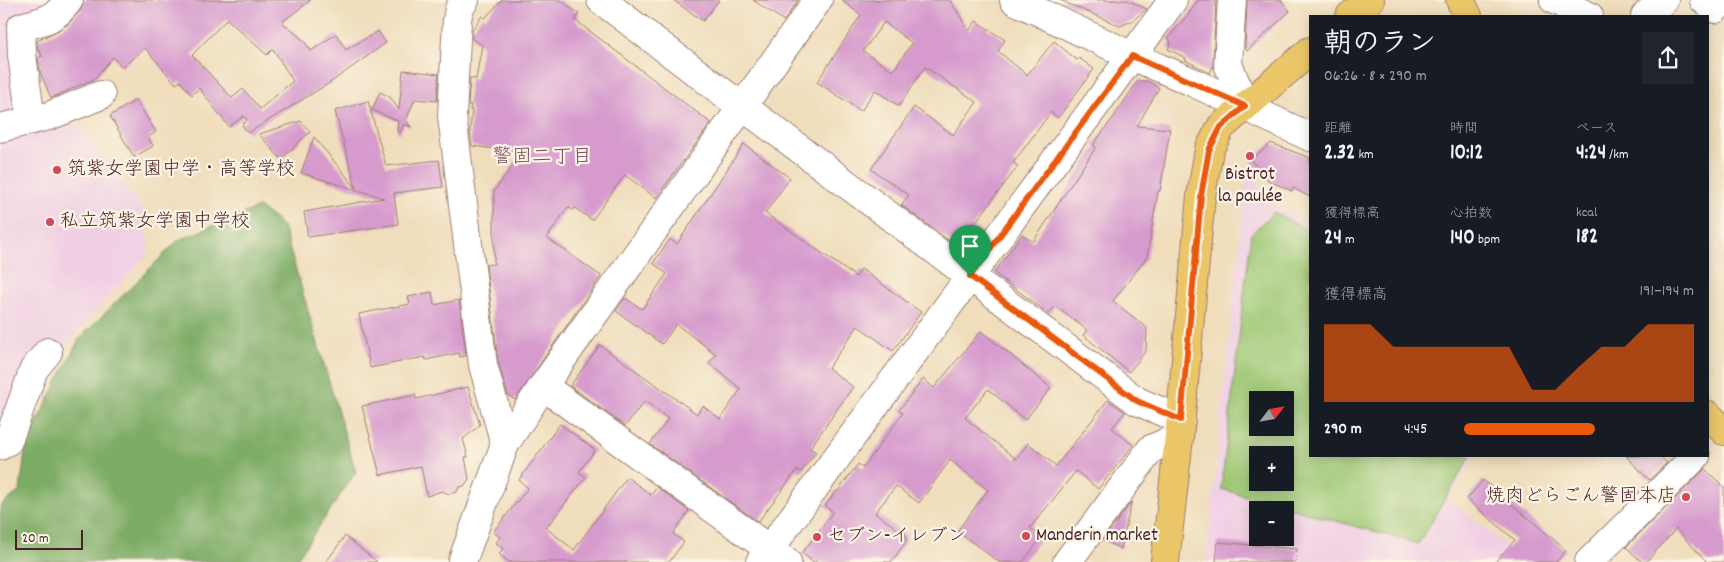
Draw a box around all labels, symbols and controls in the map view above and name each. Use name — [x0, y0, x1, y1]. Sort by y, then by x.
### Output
text: 朝のラン — [1324, 26, 1436, 66]
button: share — [1642, 32, 1694, 84]
text: 06:26 · 8 × 290 m — [1324, 65, 1427, 88]
text: 距離 — [1324, 119, 1352, 139]
text: 時間 — [1450, 119, 1478, 139]
text: ペース — [1576, 119, 1617, 139]
text: 2.32 — [1324, 139, 1355, 169]
text: 10:12 — [1450, 139, 1483, 169]
text: 4:24 — [1576, 139, 1606, 169]
district label: 警固二丁目 — [492, 144, 592, 172]
text: km — [1355, 145, 1374, 165]
text: /km — [1606, 145, 1629, 165]
marker: Bistrot la paulée — [1244, 150, 1256, 162]
place label: 筑紫女学園中学・高等学校 — [67, 157, 295, 184]
place label: Bistrot la paulée — [1218, 162, 1282, 211]
marker: 筑紫女学園中学・高等学校 — [51, 164, 63, 176]
text: kcal — [1576, 203, 1597, 223]
text: 獲得標高 — [1324, 204, 1380, 224]
text: 心拍数 — [1450, 204, 1492, 224]
place label: 私立筑紫女学園中学校 — [60, 209, 250, 236]
marker: 私立筑紫女学園中学校 — [44, 216, 56, 228]
text: 182 — [1576, 223, 1598, 253]
text: 24 — [1324, 224, 1342, 254]
text: 140 — [1450, 224, 1475, 254]
pin — [949, 225, 991, 276]
text: m — [1342, 230, 1355, 250]
text: bpm — [1475, 230, 1500, 250]
icon: arrive — [956, 232, 984, 260]
text: 191–194 m — [1640, 280, 1694, 303]
text: 獲得標高 — [1324, 284, 1388, 307]
north arrow — [1249, 391, 1294, 436]
map controls — [1249, 391, 1294, 546]
text: 290 m — [1324, 418, 1362, 441]
text: 4:45 — [1404, 418, 1427, 441]
button: + — [1249, 446, 1294, 491]
place label: 焼肉どらごん警固本店 — [1486, 484, 1676, 511]
marker: 焼肉どらごん警固本店 — [1680, 491, 1692, 503]
button: − — [1249, 501, 1294, 546]
place label: Manderin market — [1036, 523, 1158, 550]
place label: セブン-イレブン — [827, 524, 967, 551]
scale bar — [15, 527, 82, 550]
text: 20 m — [22, 529, 49, 549]
marker: Manderin market — [1020, 530, 1032, 542]
marker: セブン-イレブン — [811, 531, 823, 543]

